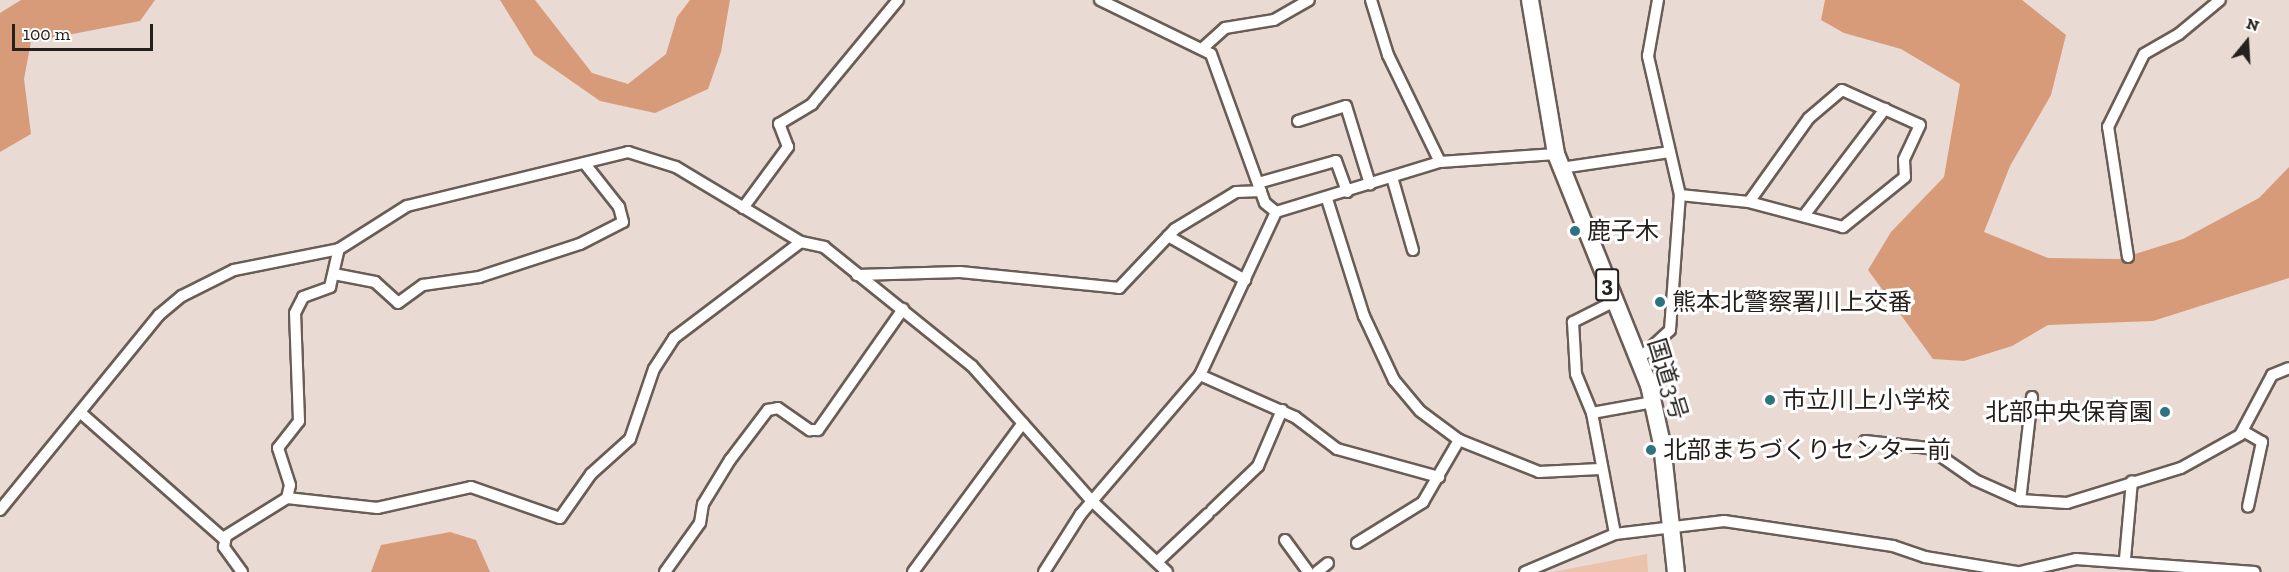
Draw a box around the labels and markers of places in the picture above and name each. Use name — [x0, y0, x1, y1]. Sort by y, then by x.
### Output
place label: 鹿子木 — [1587, 217, 1659, 245]
marker: 鹿子木 — [1568, 224, 1582, 238]
place label: 熊本北警察署川上交番 — [1672, 288, 1912, 316]
marker: 熊本北警察署川上交番 — [1653, 295, 1667, 309]
place label: 市立川上小学校 — [1782, 386, 1950, 414]
marker: 市立川上小学校 — [1763, 393, 1777, 407]
place label: 北部中央保育園 — [1985, 398, 2153, 426]
marker: 北部中央保育園 — [2158, 405, 2172, 419]
place label: 北部まちづくりセンター前 — [1663, 436, 1951, 464]
marker: 北部まちづくりセンター前 — [1644, 443, 1658, 457]

